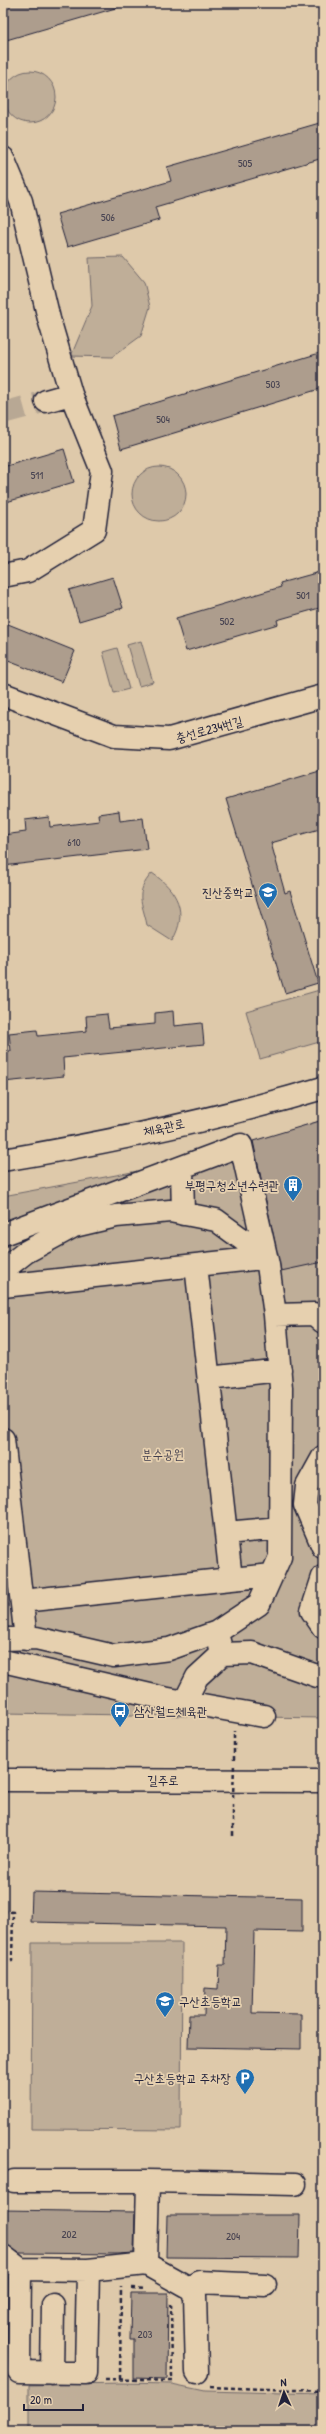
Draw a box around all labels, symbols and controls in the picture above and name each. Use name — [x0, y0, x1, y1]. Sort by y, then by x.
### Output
house number: 505 — [238, 156, 252, 170]
house number: 506 — [101, 210, 116, 224]
house number: 503 — [266, 377, 280, 391]
house number: 504 — [156, 412, 170, 426]
house number: 511 — [31, 468, 43, 482]
house number: 501 — [296, 588, 310, 602]
house number: 502 — [220, 614, 234, 628]
street label: 충선로234번길 — [173, 711, 245, 747]
house number: 610 — [67, 835, 81, 849]
school or university icon: 진산중학교 — [257, 881, 279, 909]
place label: 진산중학교 — [202, 883, 254, 901]
street label: 체육관로 — [142, 1114, 186, 1140]
building icon: 부평구청소년수련관 — [282, 1174, 304, 1202]
place label: 부평구청소년수련관 — [185, 1176, 279, 1194]
park label: 분수공원 — [142, 1445, 184, 1463]
bus stop icon: 삼산월드체육관 — [109, 1700, 131, 1728]
place label: 삼산월드체육관 — [134, 1702, 207, 1720]
street label: 길주로 — [147, 1771, 179, 1789]
school or university icon: 구산초등학교 — [154, 1990, 176, 2018]
place label: 구산초등학교 — [179, 1992, 242, 2010]
parking icon: 구산초등학교 주차장 — [234, 2067, 256, 2095]
place label: 구산초등학교 주차장 — [134, 2069, 231, 2087]
house number: 202 — [61, 2227, 77, 2241]
house number: 204 — [226, 2229, 240, 2243]
house number: 203 — [137, 2327, 153, 2341]
north arrow — [264, 2372, 304, 2412]
text: N — [280, 2375, 287, 2389]
scale bar — [24, 2386, 83, 2412]
text: 20 m — [30, 2391, 52, 2408]

